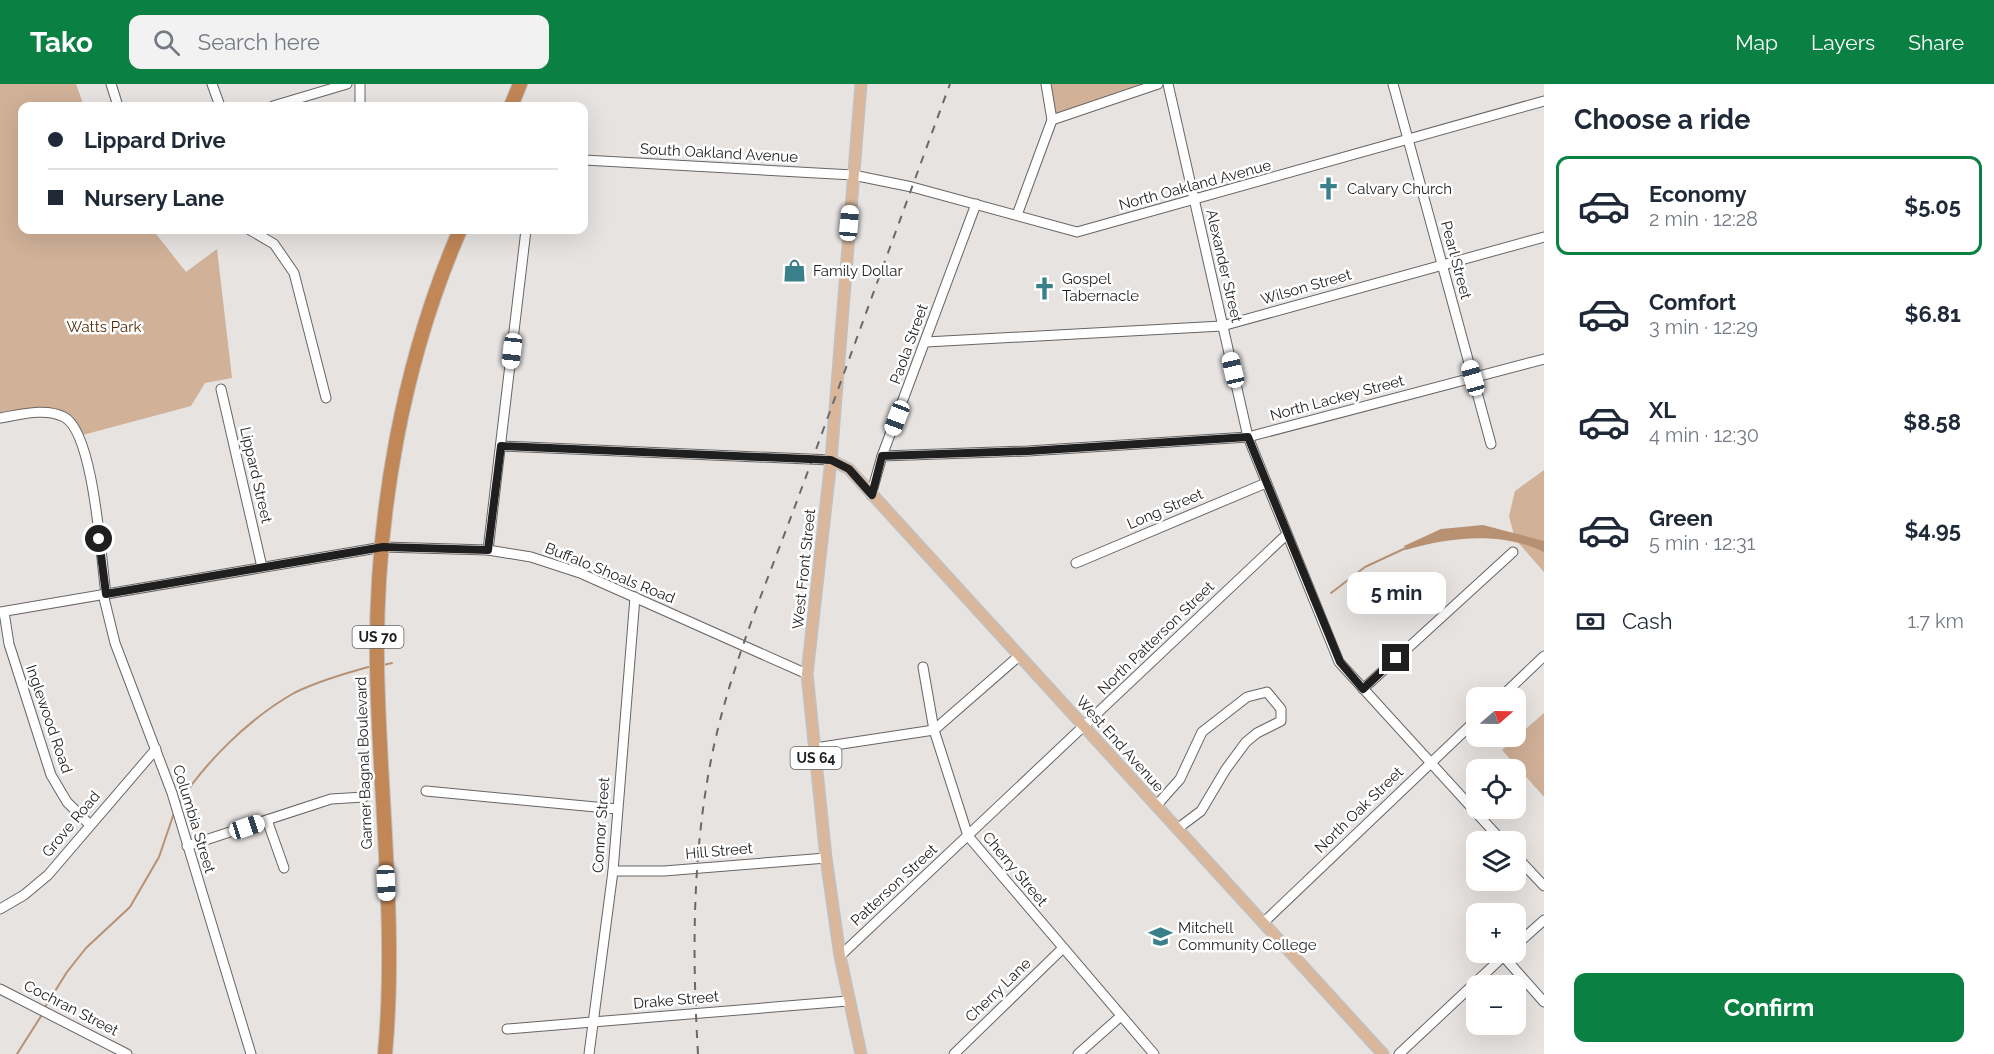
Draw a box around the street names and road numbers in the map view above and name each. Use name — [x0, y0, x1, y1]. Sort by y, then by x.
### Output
street label: South Oakland Avenue — [640, 140, 799, 166]
street label: North Oakland Avenue — [1117, 156, 1273, 214]
street label: Alexander Street — [1202, 208, 1246, 324]
street label: Pearl Street — [1437, 219, 1475, 301]
street label: Wilson Street — [1259, 265, 1353, 309]
street label: Paola Street — [886, 301, 932, 387]
street label: North Lackey Street — [1268, 371, 1406, 425]
street label: Lippard Street — [236, 425, 276, 525]
street label: Long Street — [1124, 485, 1206, 533]
street label: West Front Street — [789, 508, 819, 630]
street label: Buffalo Shoals Road — [542, 539, 678, 607]
street label: North Patterson Street — [1094, 578, 1218, 698]
road number: US 70 — [352, 626, 404, 648]
street label: Inglewood Road — [22, 662, 76, 776]
street label: Garner Bagnal Boulevard — [352, 676, 376, 850]
street label: West End Avenue — [1072, 692, 1168, 796]
road number: US 64 — [790, 747, 842, 769]
street label: Columbia Street — [169, 763, 219, 875]
street label: North Oak Street — [1311, 763, 1407, 857]
street label: Connor Street — [589, 777, 613, 873]
street label: Grove Road — [38, 787, 104, 861]
street label: Cherry Street — [979, 828, 1051, 910]
street label: Hill Street — [685, 839, 753, 863]
street label: Patterson Street — [847, 840, 941, 930]
street label: Cherry Lane — [961, 954, 1035, 1026]
street label: Cochran Street — [21, 976, 121, 1040]
street label: Drake Street — [632, 987, 720, 1013]

